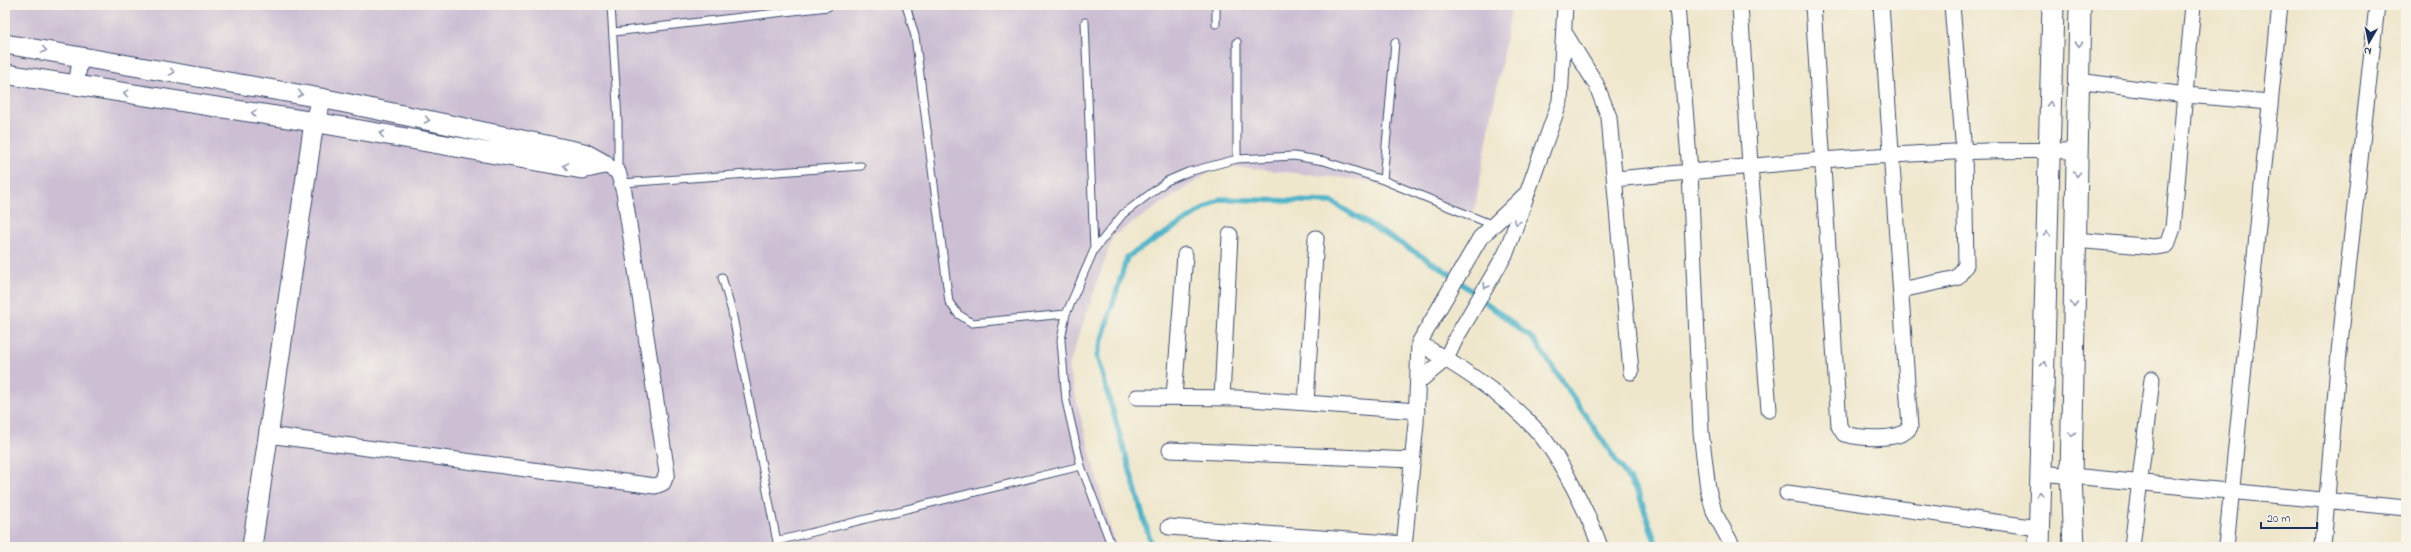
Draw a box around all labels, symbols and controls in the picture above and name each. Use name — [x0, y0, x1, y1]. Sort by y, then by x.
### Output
north arrow — [2349, 22, 2389, 62]
one-way arrow — [2075, 41, 2083, 47]
text: N — [2363, 42, 2373, 59]
one-way arrow — [40, 45, 47, 54]
one-way arrow — [169, 67, 175, 75]
one-way arrow — [123, 89, 129, 98]
one-way arrow — [297, 89, 303, 98]
one-way arrow — [2046, 101, 2055, 107]
one-way arrow — [251, 109, 257, 118]
one-way arrow — [424, 115, 430, 124]
one-way arrow — [379, 130, 385, 139]
one-way arrow — [562, 162, 569, 171]
one-way arrow — [2072, 171, 2081, 177]
one-way arrow — [1513, 219, 1522, 226]
one-way arrow — [2043, 231, 2051, 237]
one-way arrow — [1484, 282, 1491, 289]
one-way arrow — [2070, 301, 2078, 307]
one-way arrow — [2039, 361, 2048, 367]
one-way arrow — [2068, 431, 2076, 437]
one-way arrow — [2036, 491, 2044, 497]
scale bar — [2261, 504, 2317, 530]
text: 20 m — [2267, 510, 2290, 528]

